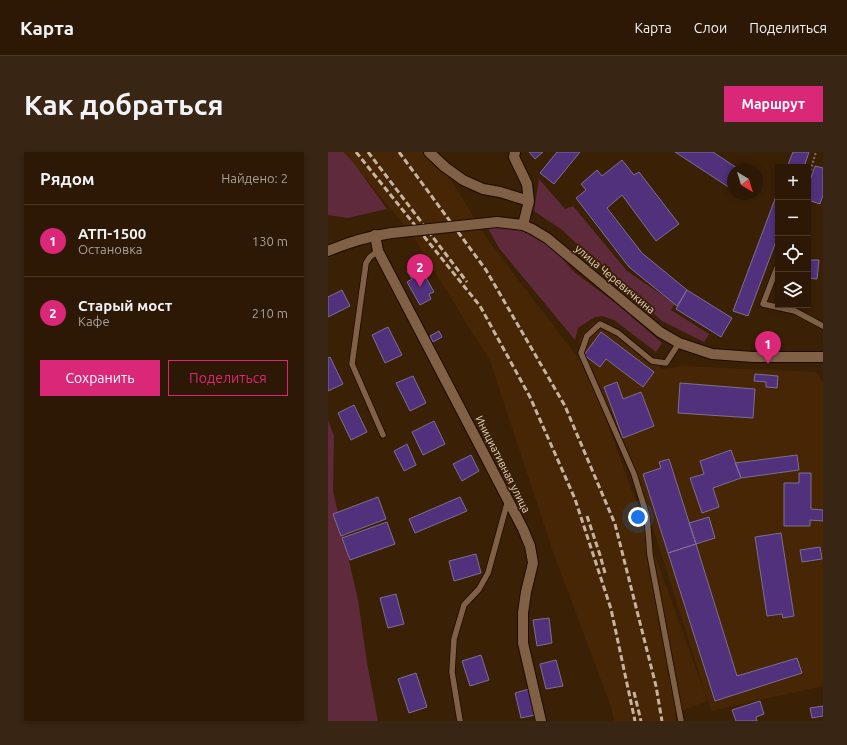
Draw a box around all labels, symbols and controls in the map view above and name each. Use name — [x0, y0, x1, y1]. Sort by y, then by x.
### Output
text: Карта — [20, 17, 74, 39]
text: Карта — [634, 20, 672, 36]
text: Слои — [694, 20, 727, 36]
text: Поделиться — [749, 20, 827, 36]
button: Маршрут — [724, 86, 823, 122]
text: Как добраться — [24, 89, 223, 120]
north arrow — [727, 164, 763, 200]
map controls — [775, 164, 811, 308]
button: + — [775, 164, 811, 200]
text: Рядом — [40, 169, 95, 188]
text: Найдено: 2 — [221, 171, 288, 185]
button: − — [775, 200, 811, 236]
text: АТП-1500 — [78, 225, 146, 242]
text: 1 — [49, 234, 57, 248]
text: 130 m — [252, 234, 288, 248]
button: locate — [775, 236, 811, 272]
text: Остановка — [78, 242, 143, 256]
street label: улица Черевичкина — [573, 242, 657, 316]
pin: 2 — [407, 254, 433, 287]
button: layers — [775, 272, 811, 308]
text: Старый мост — [78, 297, 172, 314]
text: 2 — [49, 306, 57, 320]
text: 210 m — [252, 306, 288, 320]
text: Кафе — [78, 314, 110, 328]
pin: 1 — [755, 331, 781, 364]
button: Сохранить — [40, 360, 160, 396]
button: Поделиться — [168, 360, 288, 396]
street label: Инициативная улица — [473, 413, 533, 515]
your location — [628, 507, 648, 527]

